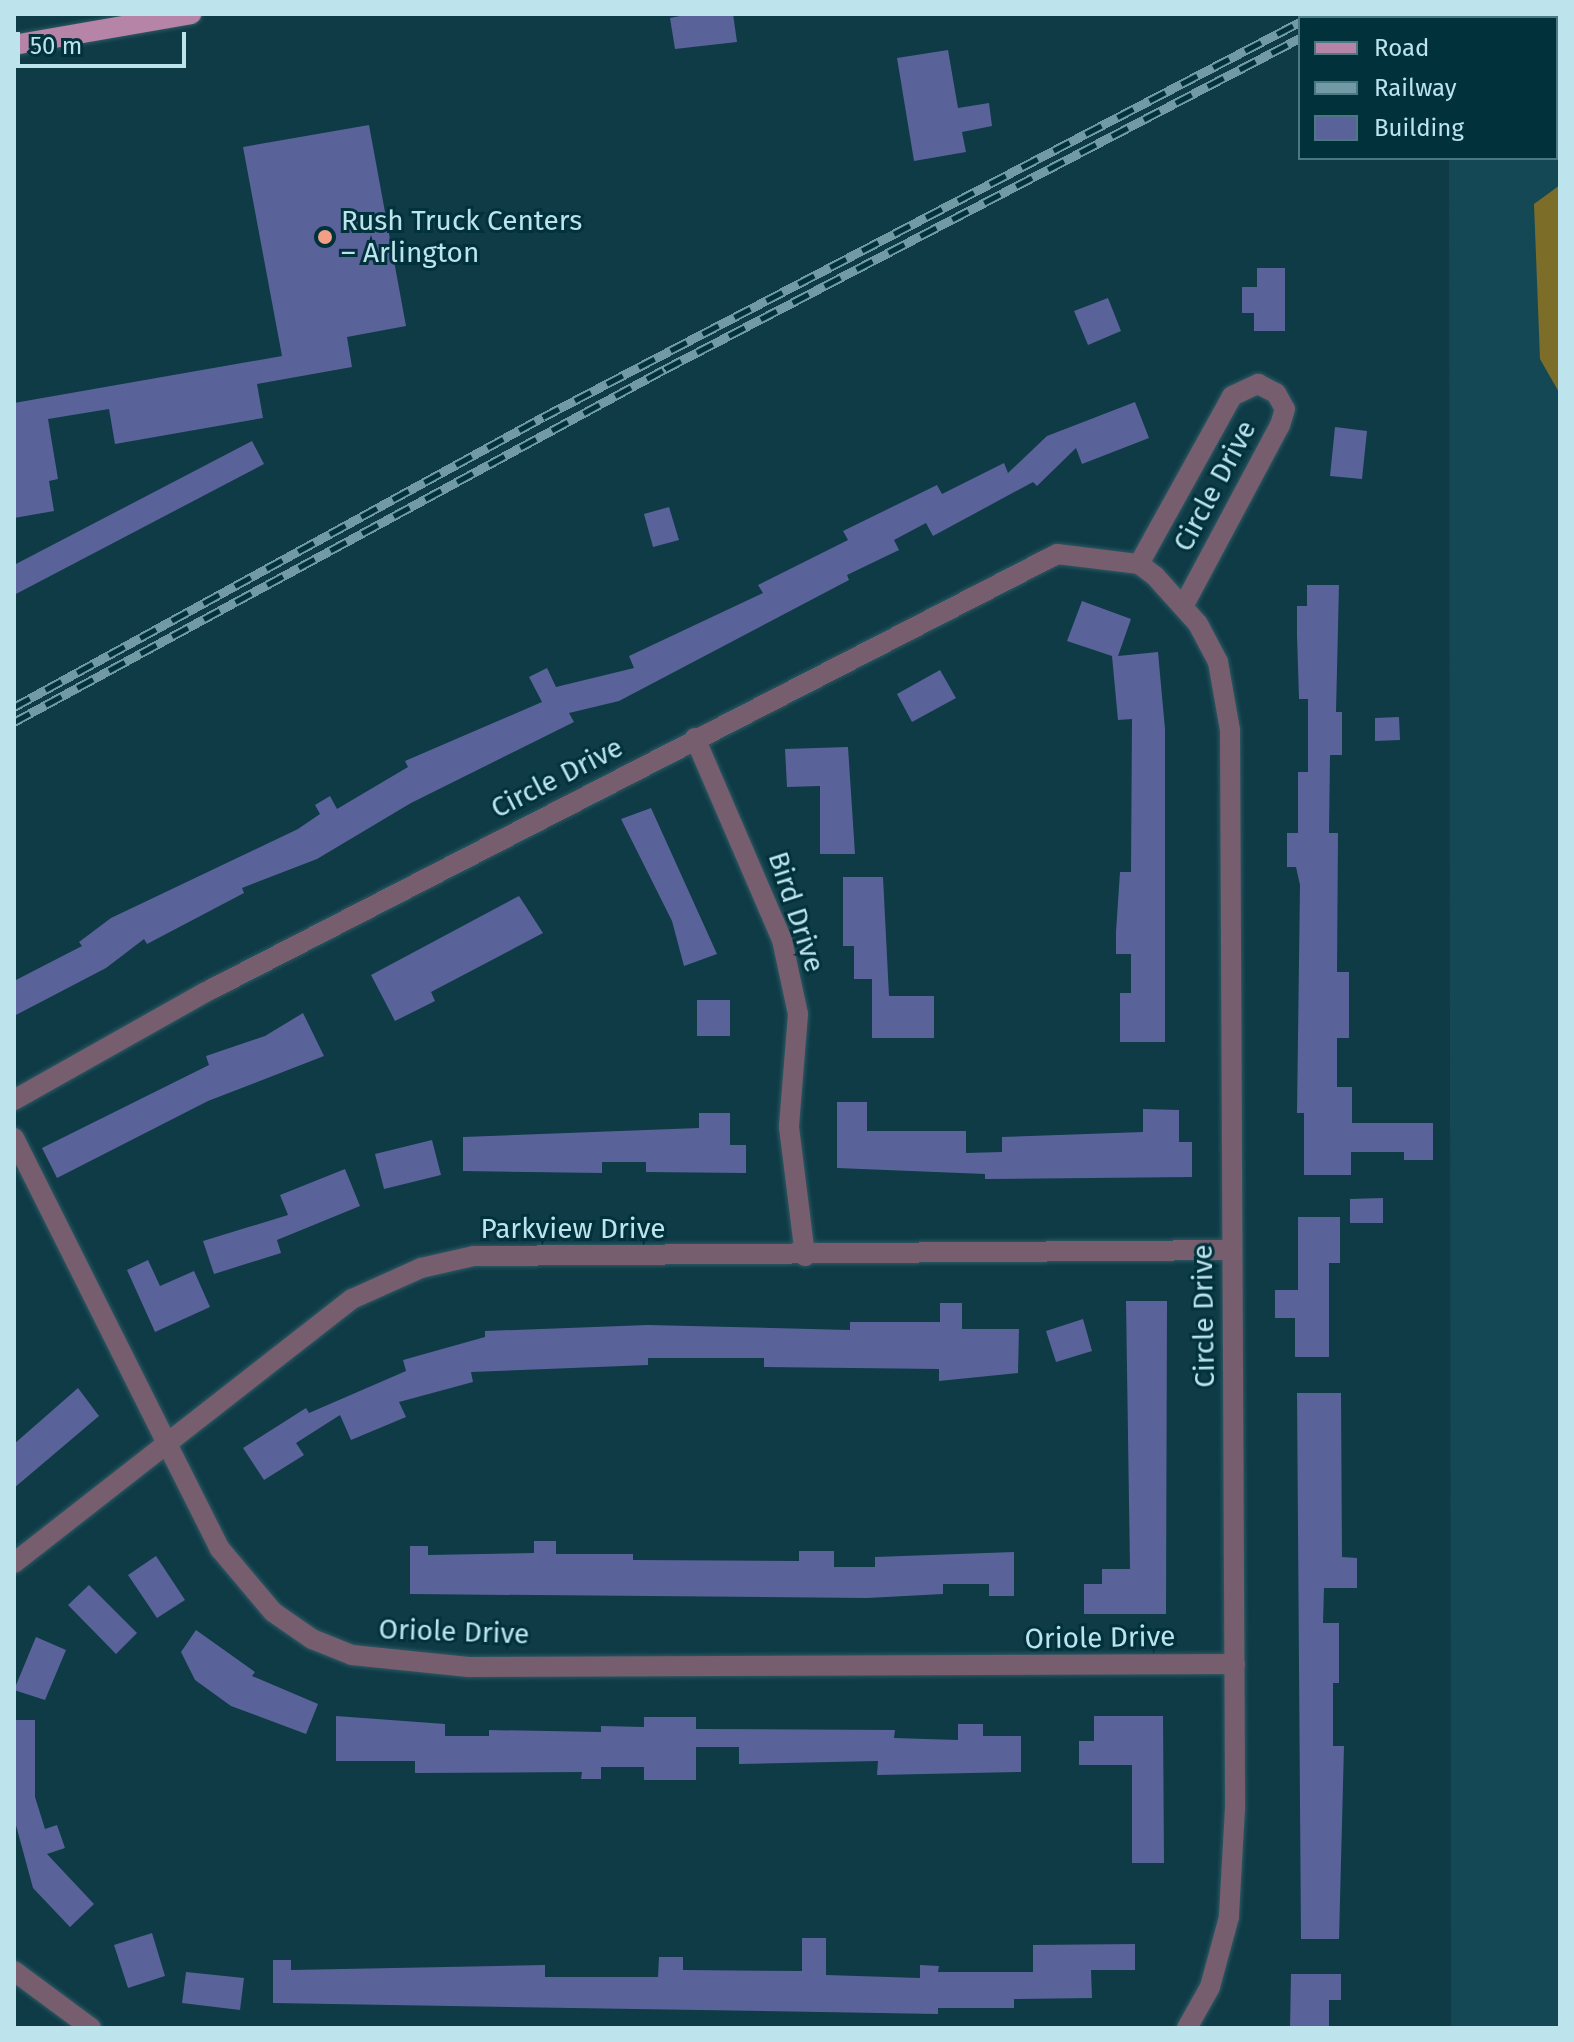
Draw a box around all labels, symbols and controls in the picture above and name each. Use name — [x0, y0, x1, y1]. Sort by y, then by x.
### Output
scale bar — [20, 16, 190, 66]
legend — [1298, 16, 1558, 160]
text: 50 m — [30, 32, 82, 60]
text: Road — [1374, 34, 1429, 62]
text: Railway — [1374, 74, 1457, 102]
text: Building — [1374, 114, 1464, 142]
place label: Rush Truck Centers – Arlington — [341, 204, 582, 270]
marker: Rush Truck Centers – Arlington — [316, 228, 334, 246]
street label: Circle Drive — [1167, 415, 1263, 557]
street label: Circle Drive — [486, 730, 628, 826]
street label: Bird Drive — [761, 848, 831, 976]
street label: Parkview Drive — [480, 1212, 666, 1246]
street label: Circle Drive — [1186, 1244, 1222, 1388]
street label: Oriole Drive — [378, 1613, 530, 1651]
street label: Oriole Drive — [1024, 1620, 1176, 1656]

